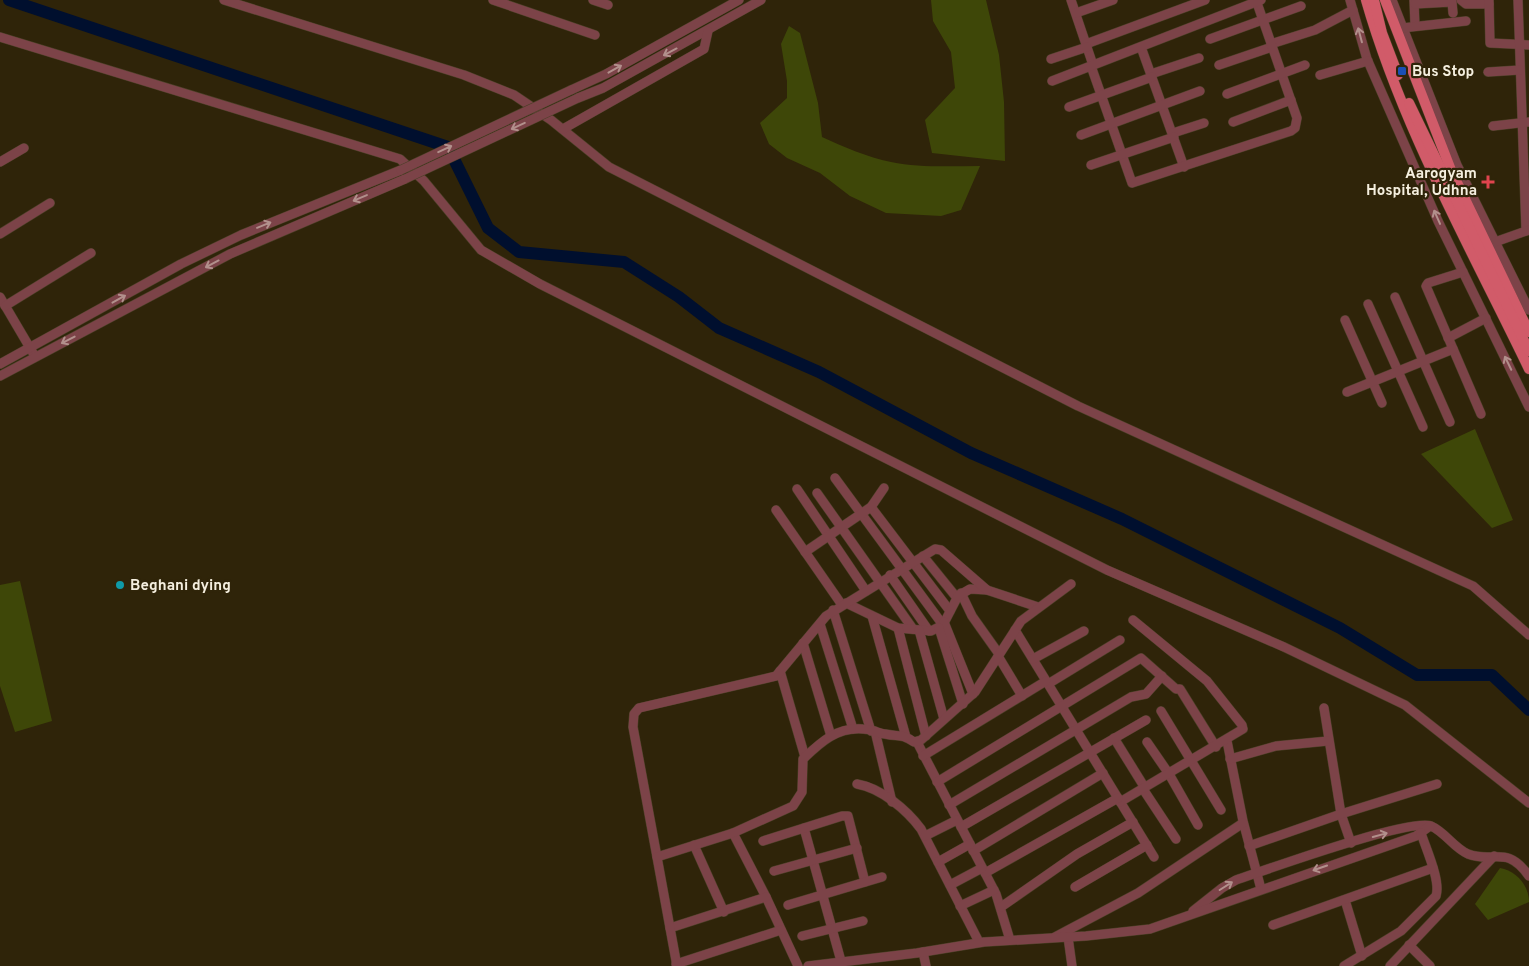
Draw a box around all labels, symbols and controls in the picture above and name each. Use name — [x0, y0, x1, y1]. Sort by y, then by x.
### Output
one-way arrow — [1355, 27, 1364, 43]
one-way arrow — [662, 47, 677, 57]
place label: Bus Stop — [1412, 63, 1474, 82]
one-way arrow — [608, 64, 623, 74]
marker: Bus Stop — [1396, 65, 1408, 77]
one-way arrow — [511, 122, 526, 132]
one-way arrow — [437, 144, 452, 154]
place label: Aarogyam Hospital, Udhna — [1366, 165, 1477, 201]
marker: Aarogyam Hospital, Udhna — [1481, 175, 1495, 189]
one-way arrow — [353, 194, 368, 204]
one-way arrow — [1431, 210, 1441, 225]
one-way arrow — [256, 220, 271, 230]
one-way arrow — [204, 259, 219, 269]
one-way arrow — [112, 293, 126, 303]
one-way arrow — [61, 335, 76, 345]
one-way arrow — [1503, 356, 1512, 371]
place label: Beghani dying — [130, 577, 231, 596]
marker: Beghani dying — [114, 579, 126, 591]
one-way arrow — [1371, 829, 1387, 839]
one-way arrow — [1312, 864, 1328, 874]
one-way arrow — [1218, 881, 1232, 891]

